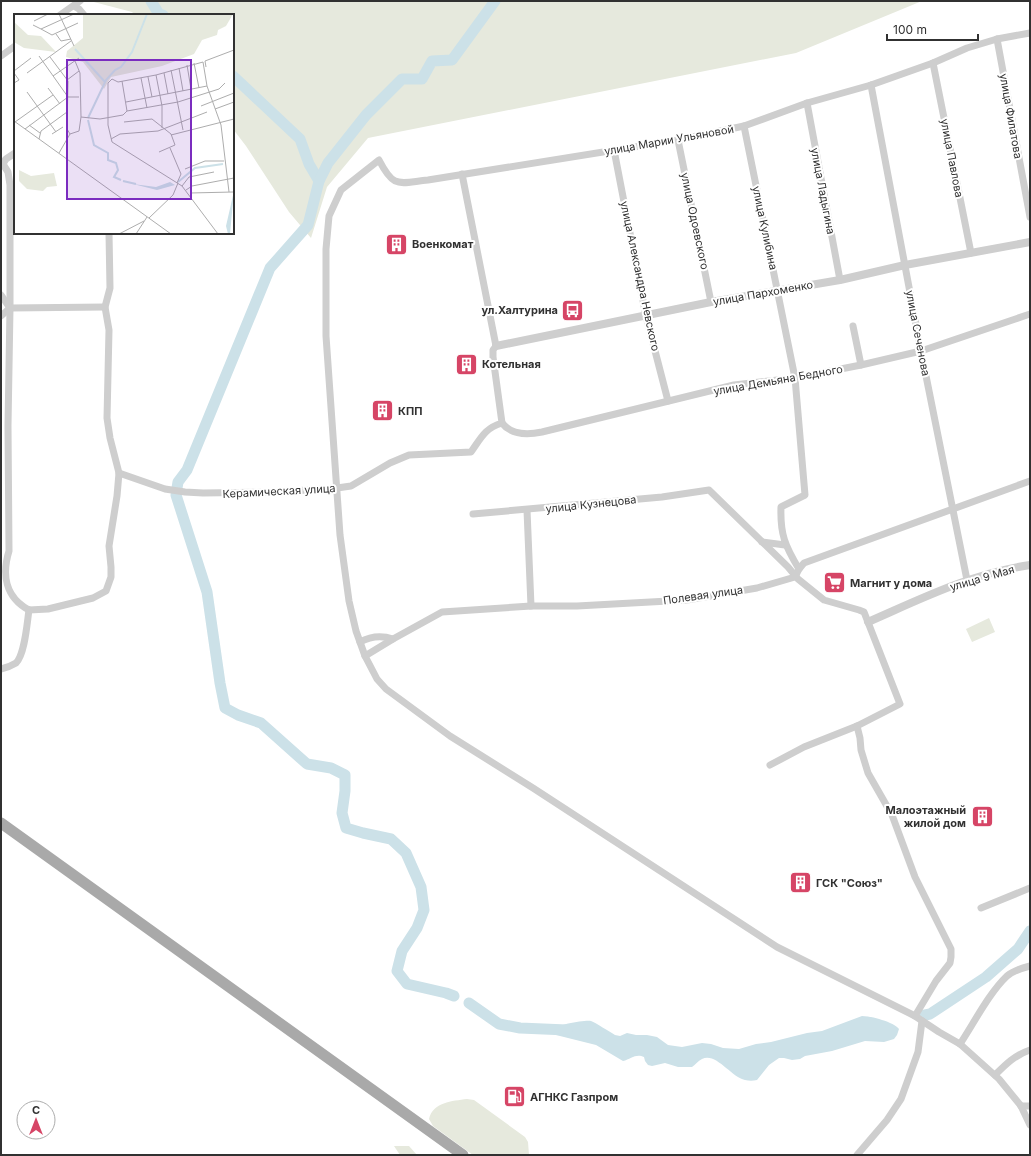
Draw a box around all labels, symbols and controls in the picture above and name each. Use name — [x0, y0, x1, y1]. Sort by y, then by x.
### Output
inset map — [14, 14, 234, 234]
scale bar — [887, 16, 978, 42]
text: 100 m — [893, 22, 927, 37]
street label: улица Филатова — [997, 72, 1025, 160]
street label: улица Павлова — [937, 117, 967, 199]
street label: улица Марии Ульяновой — [603, 122, 735, 158]
street label: улица Ладыгина — [808, 147, 838, 235]
street label: улица Одоевского — [678, 171, 712, 271]
street label: улица Кулибина — [749, 185, 781, 271]
street label: улица Александра Невского — [617, 200, 663, 353]
building icon: Военкомат — [384, 231, 410, 257]
place label: Военкомат — [412, 237, 474, 251]
street label: улица Пархоменко — [712, 277, 814, 309]
street label: улица Сеченова — [903, 289, 933, 377]
bus stop icon: ул.Халтурина — [560, 297, 586, 323]
place label: ул.Халтурина — [482, 303, 558, 317]
building icon: Котельная — [454, 351, 480, 377]
place label: Котельная — [482, 357, 541, 371]
street label: улица Демьяна Бедного — [712, 362, 844, 398]
building icon: КПП — [369, 398, 395, 424]
place label: КПП — [398, 404, 422, 418]
street label: Керамическая улица — [222, 481, 336, 501]
street label: улица Кузнецова — [545, 492, 637, 516]
street label: улица 9 Мая — [948, 562, 1016, 594]
supermarket icon: Магнит у дома — [822, 570, 848, 596]
place label: Магнит у дома — [850, 576, 932, 590]
street label: Полевая улица — [662, 582, 744, 608]
place label: Малоэтажный жилой дом — [886, 803, 966, 830]
building icon: Малоэтажный жилой дом — [969, 803, 995, 829]
building icon: ГСК "Союз" — [787, 870, 813, 896]
place label: ГСК "Союз" — [816, 876, 883, 890]
fuel station icon: АГНКС Газпром — [502, 1084, 528, 1110]
place label: АГНКС Газпром — [530, 1090, 618, 1104]
north arrow — [16, 1100, 56, 1140]
text: С — [32, 1103, 40, 1117]

